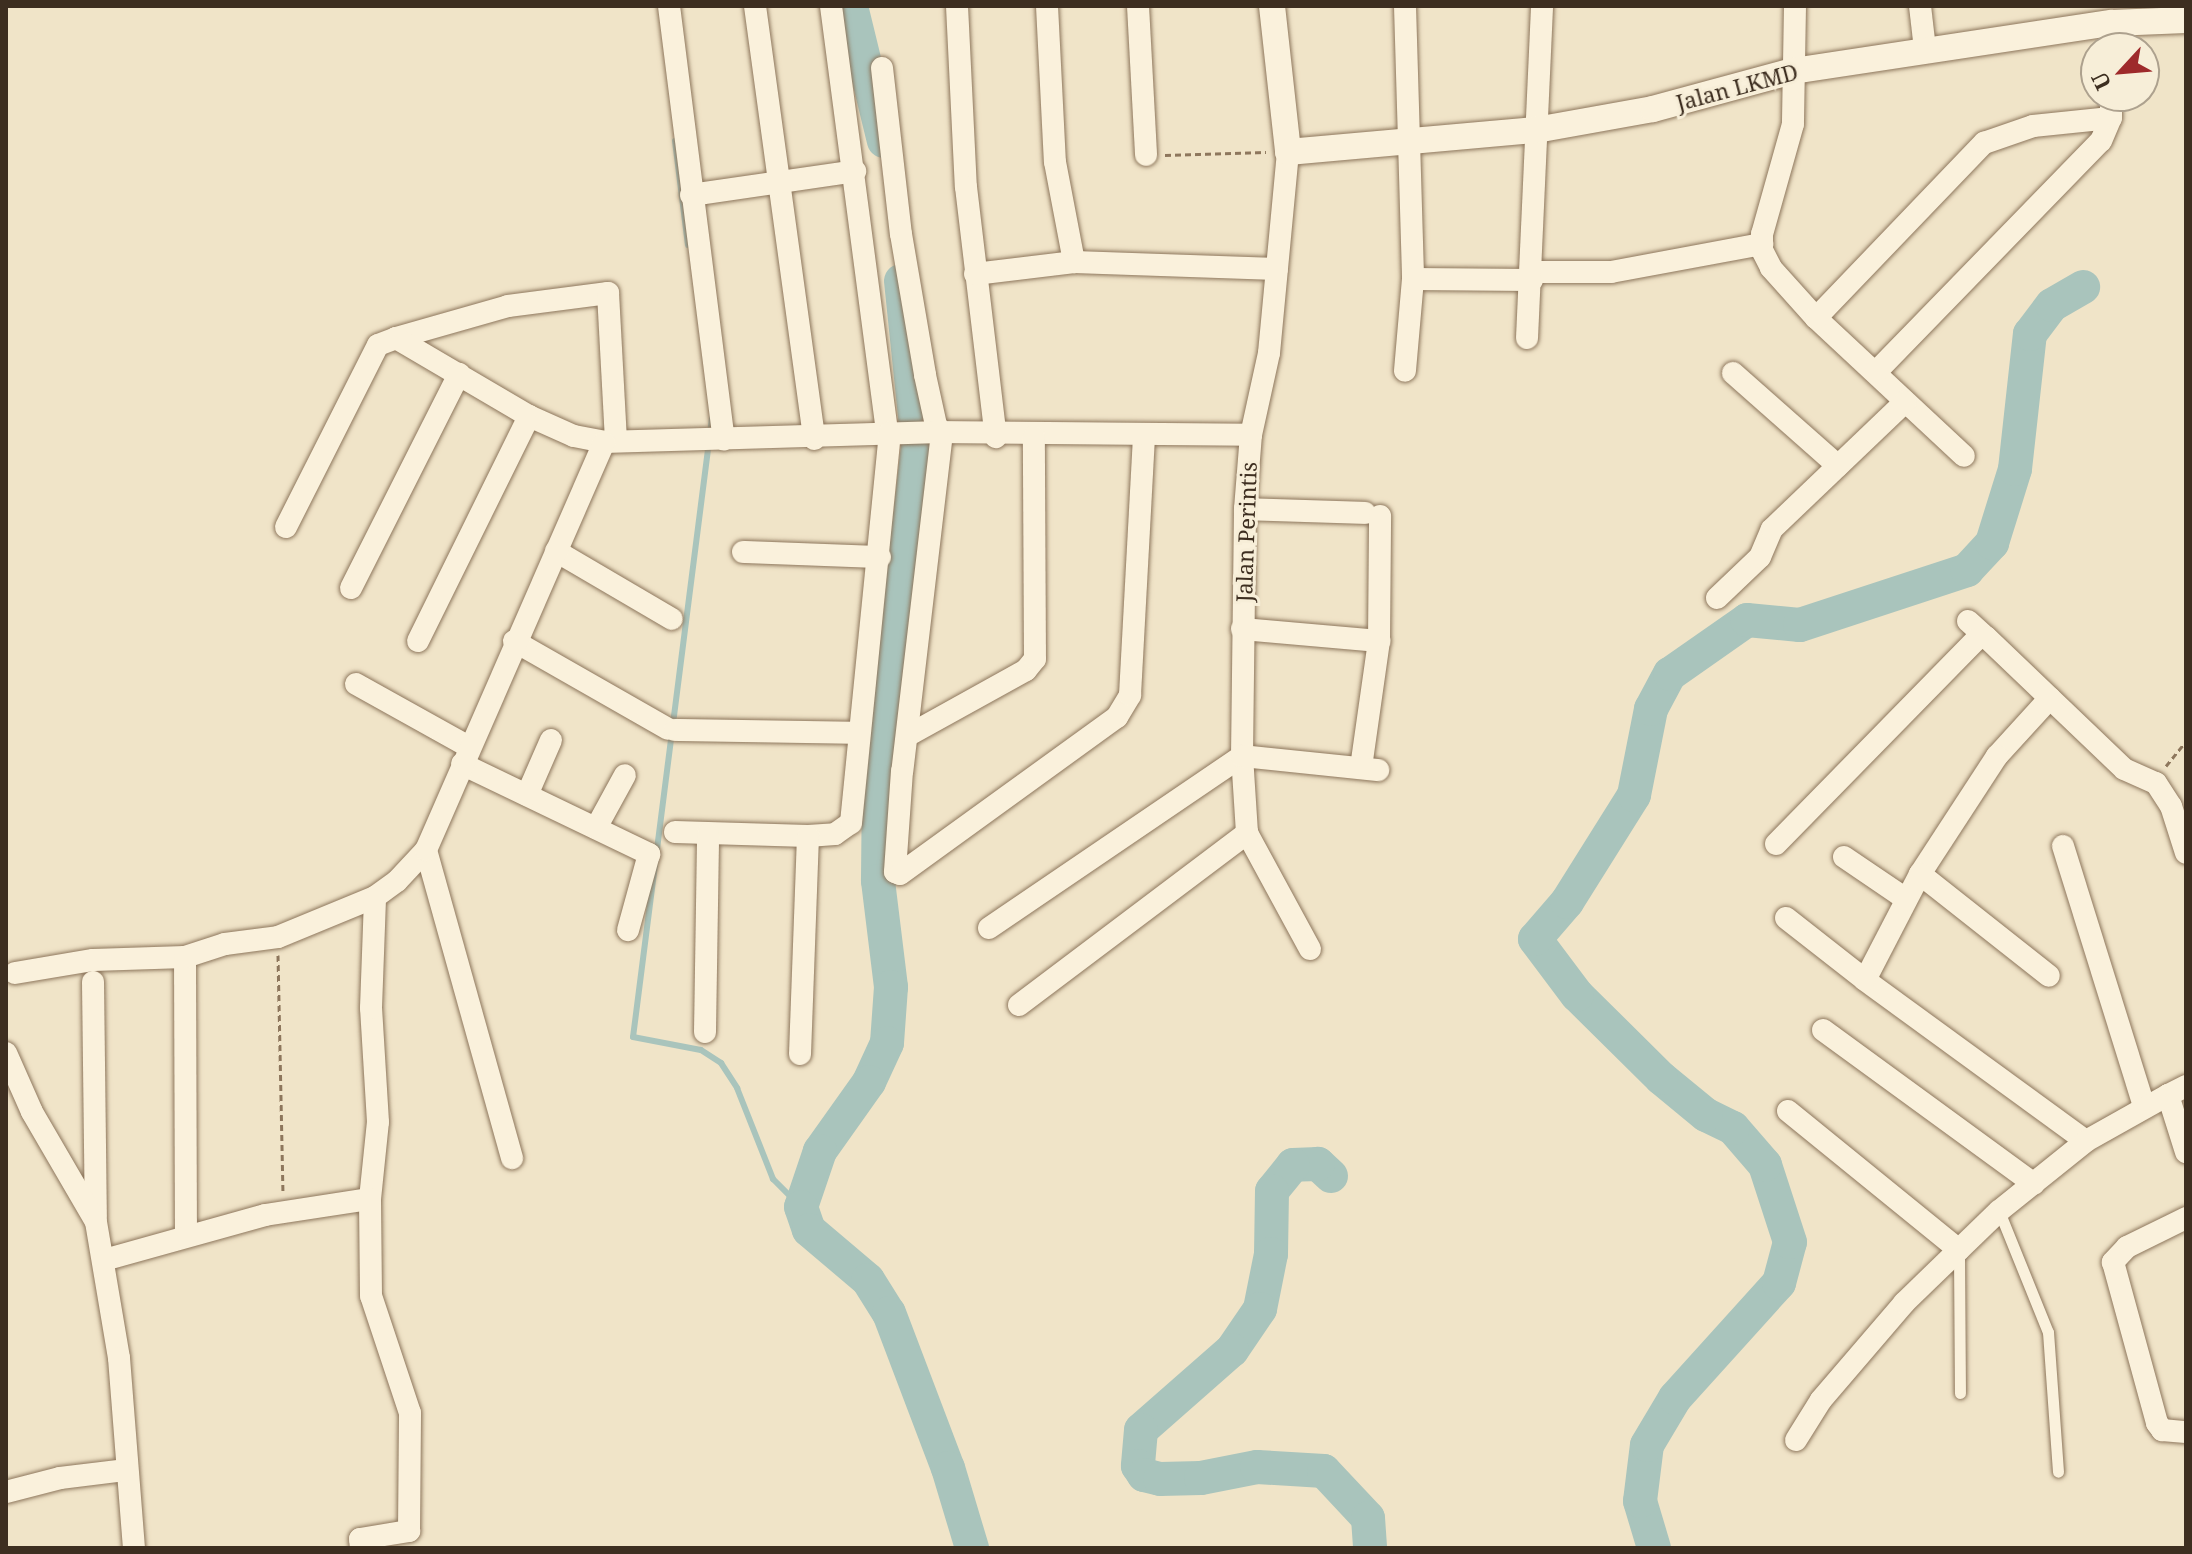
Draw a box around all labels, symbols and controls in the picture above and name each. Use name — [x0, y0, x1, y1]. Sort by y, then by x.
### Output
north arrow — [2080, 32, 2160, 112]
street label: Jalan LKMD — [1673, 58, 1801, 116]
text: U — [2083, 68, 2117, 96]
street label: Jalan Perintis — [1230, 461, 1262, 603]

